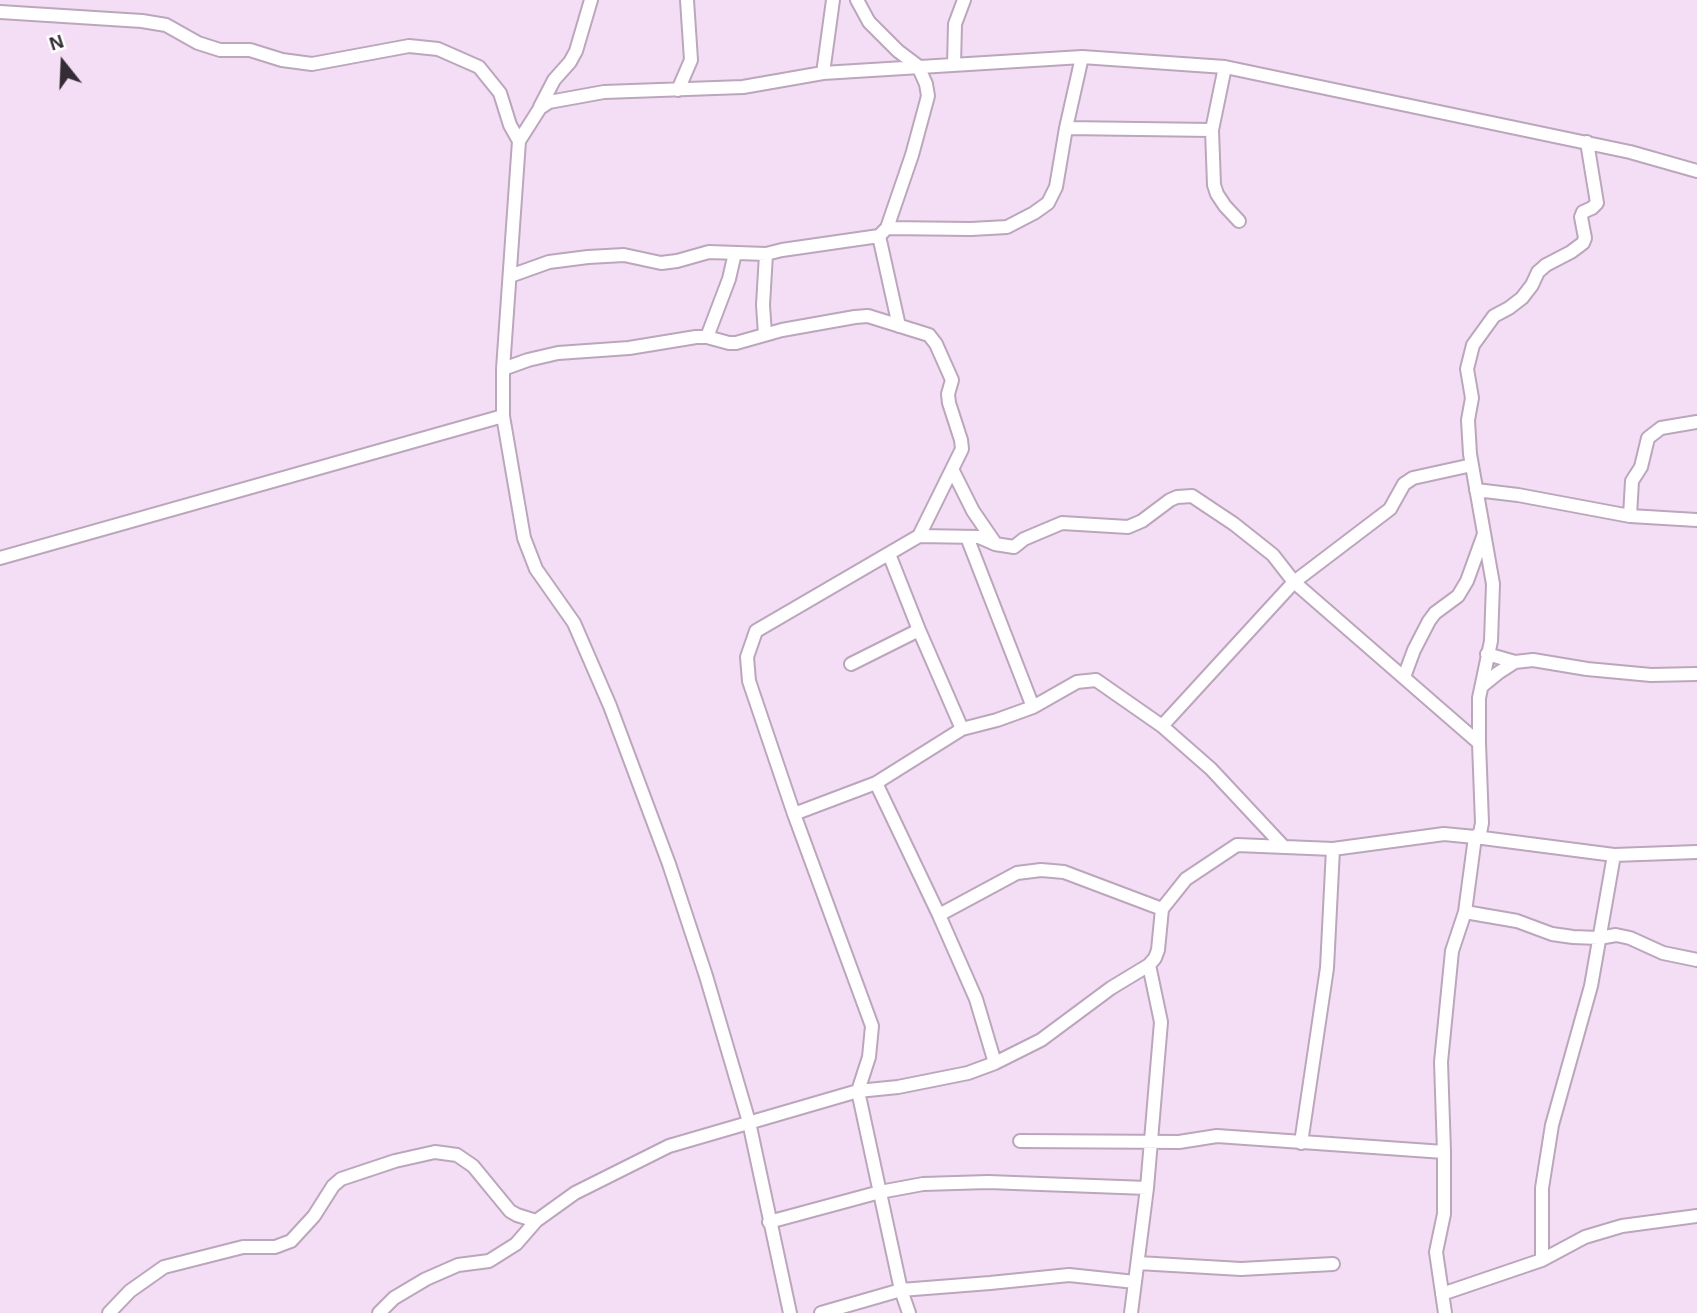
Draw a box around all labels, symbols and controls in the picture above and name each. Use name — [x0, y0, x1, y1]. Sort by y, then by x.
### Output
north arrow — [28, 28, 98, 98]
text: N — [47, 30, 66, 55]

